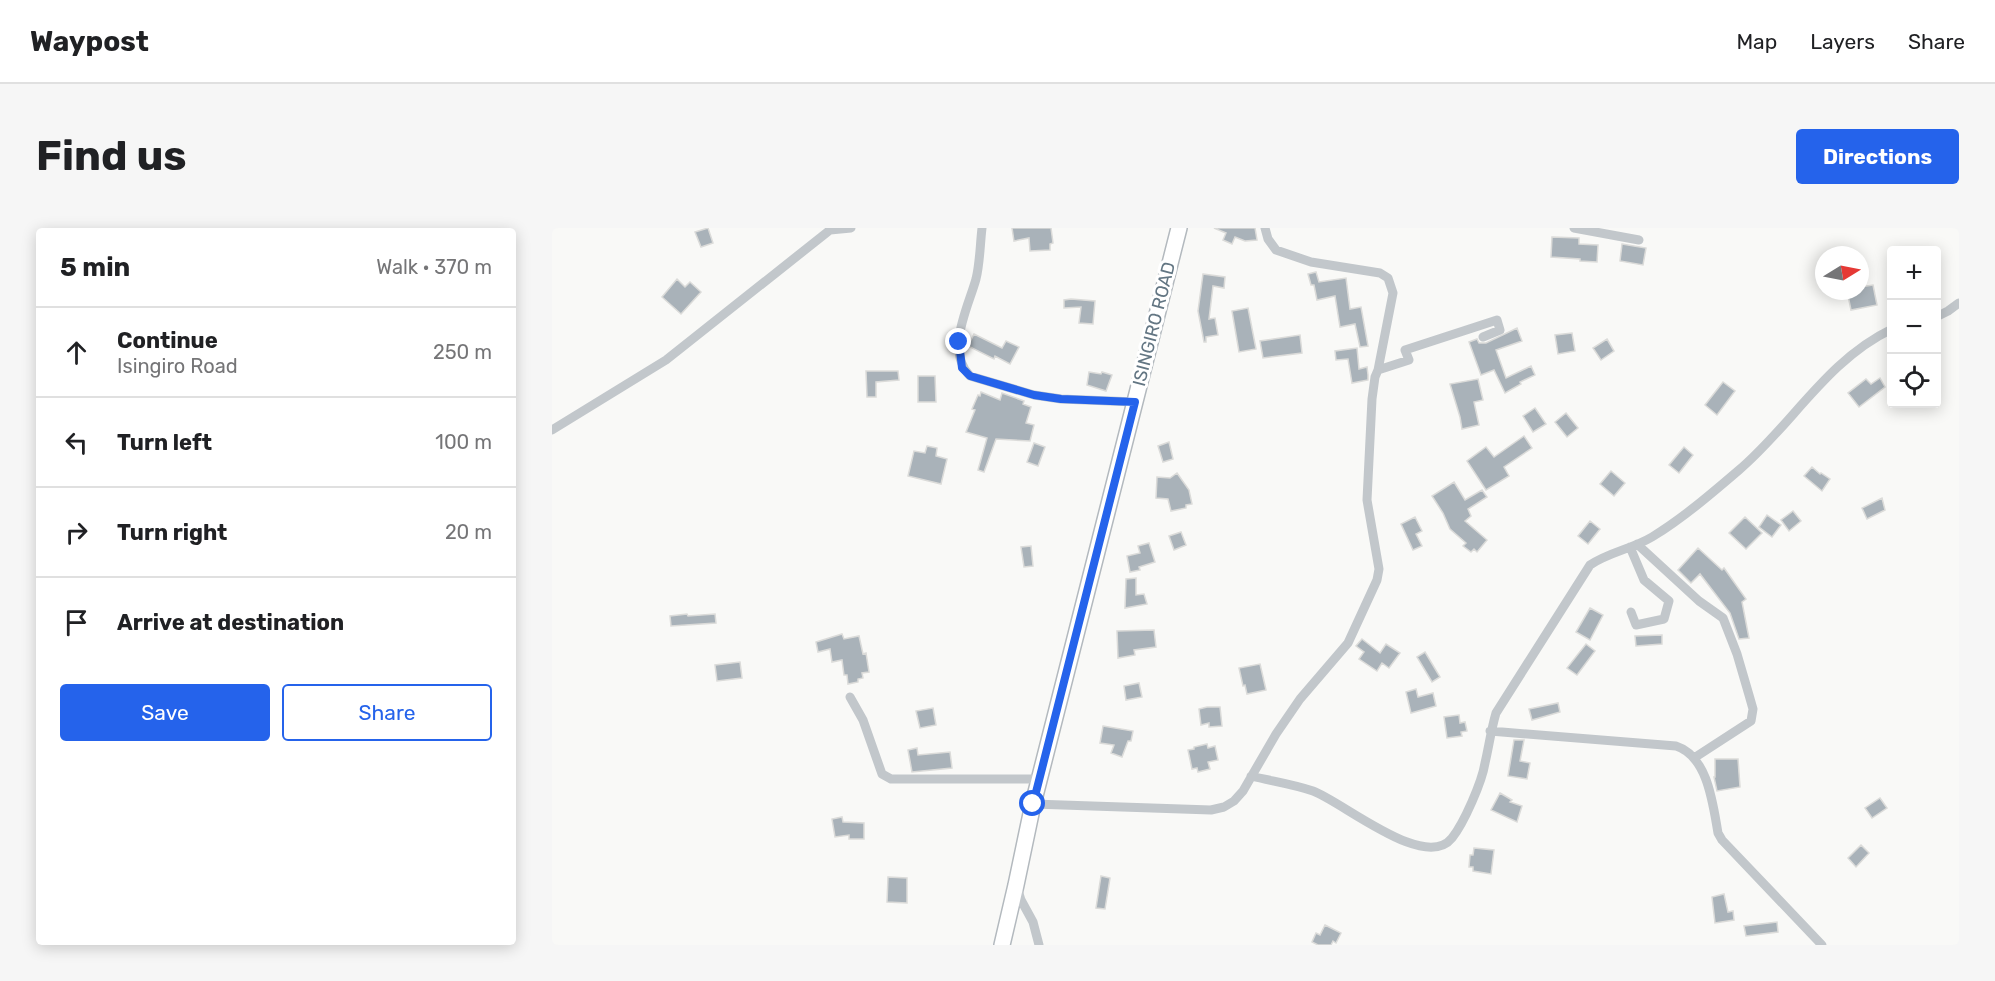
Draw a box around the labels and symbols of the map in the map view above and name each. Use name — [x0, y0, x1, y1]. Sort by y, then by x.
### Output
north arrow — [1815, 246, 1869, 300]
street label: ISINGIRO ROAD — [1128, 260, 1180, 388]
route end — [945, 328, 971, 354]
route start — [1019, 790, 1045, 816]

